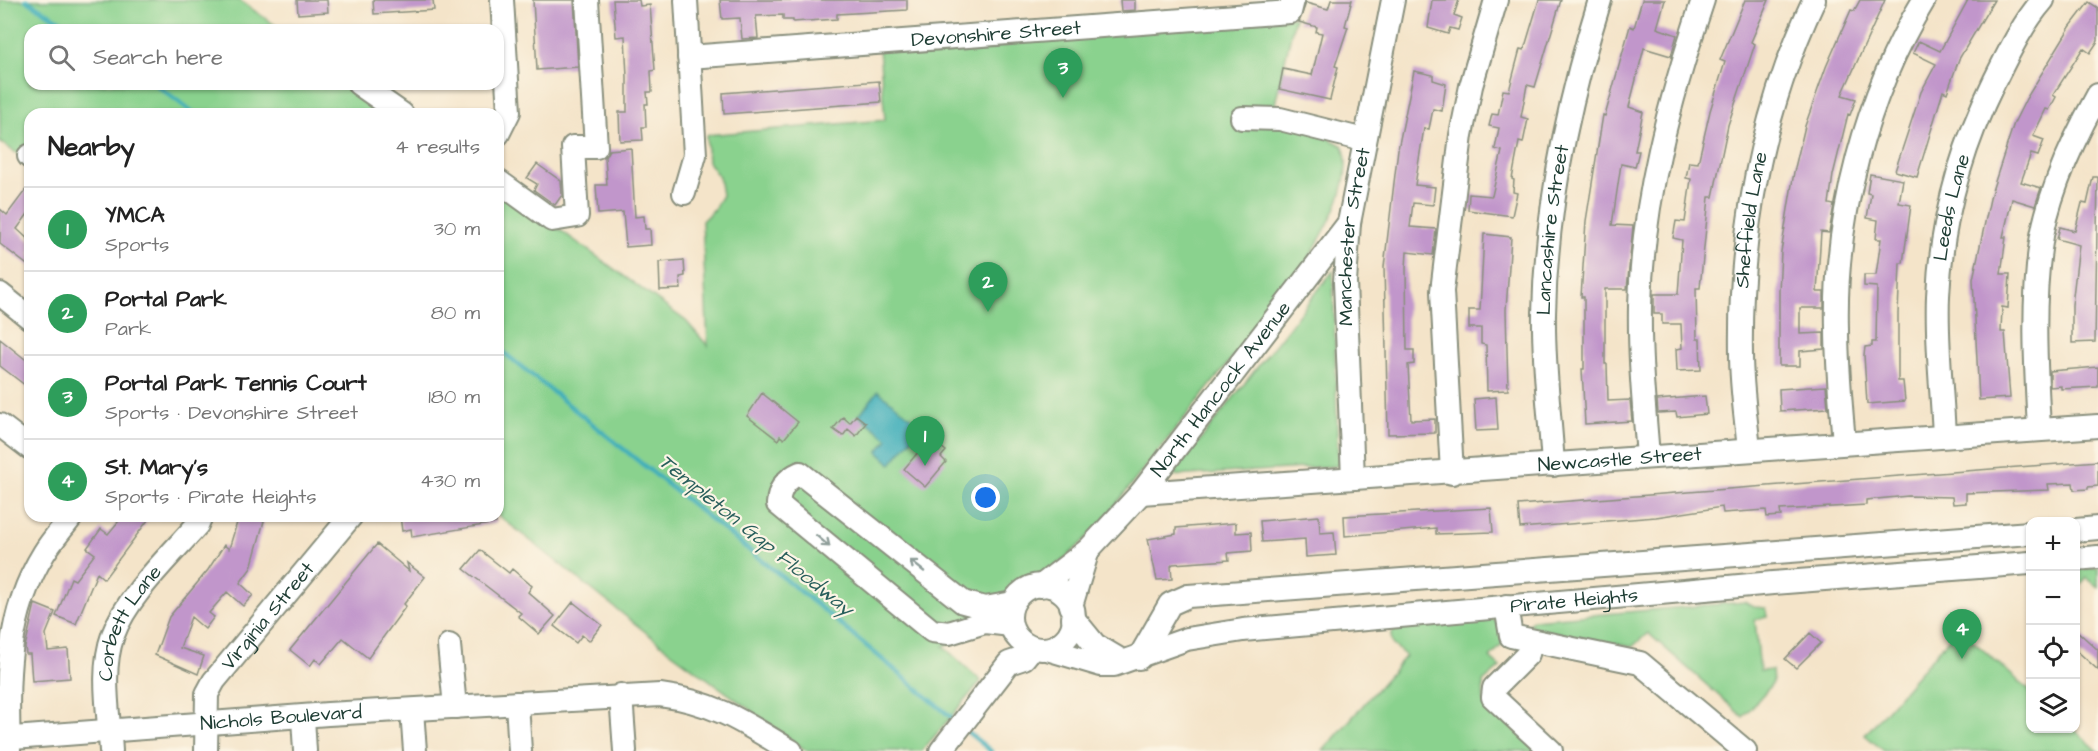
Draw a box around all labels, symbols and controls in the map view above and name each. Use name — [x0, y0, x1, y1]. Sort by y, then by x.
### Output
street label: Devonshire Street — [910, 14, 1082, 54]
search box — [24, 24, 504, 90]
icon: search — [45, 41, 78, 74]
text: Search here — [93, 42, 223, 73]
pin: 3 — [1044, 48, 1082, 98]
text: Nearby — [48, 129, 135, 165]
text: 4 results — [395, 133, 480, 161]
street label: Lancashire Street — [1530, 142, 1576, 315]
street label: Manchester Street — [1331, 145, 1378, 327]
street label: Sheffield Lane — [1728, 149, 1775, 289]
street label: Leeds Lane — [1927, 150, 1977, 262]
text: YMCA — [105, 200, 165, 231]
text: 1 — [66, 215, 69, 243]
text: 30 m — [434, 215, 480, 243]
text: Sports — [105, 231, 169, 259]
pin: 2 — [968, 262, 1008, 312]
text: Portal Park — [105, 284, 227, 315]
street label: North Hancock Avenue — [1144, 295, 1298, 483]
text: 2 — [62, 299, 73, 327]
text: 80 m — [431, 299, 480, 327]
text: Park — [105, 315, 151, 343]
text: Portal Park Tennis Court — [105, 368, 367, 399]
text: 3 — [62, 383, 73, 411]
text: 180 m — [428, 383, 480, 411]
text: Sports · Devonshire Street — [105, 399, 358, 427]
pin: 1 — [906, 416, 944, 466]
street label: Newcastle Street — [1537, 440, 1703, 479]
water label: Templeton Gap Floodway — [652, 447, 862, 625]
text: St. Mary's — [105, 452, 208, 483]
text: 4 — [61, 467, 74, 495]
text: 430 m — [420, 467, 480, 495]
text: Sports · Pirate Heights — [105, 483, 316, 511]
your location — [971, 483, 1000, 512]
map controls — [2026, 517, 2080, 733]
button: + — [2026, 517, 2080, 571]
one-way arrow — [815, 534, 831, 547]
street label: Virginia Street — [215, 556, 321, 676]
street label: Corbett Lane — [92, 559, 168, 681]
one-way arrow — [909, 559, 925, 572]
button: − — [2026, 571, 2080, 625]
street label: Pirate Heights — [1509, 581, 1639, 620]
pin: 4 — [1942, 610, 1982, 659]
button: locate — [2026, 625, 2080, 679]
button: layers — [2026, 679, 2080, 733]
street label: Nichols Boulevard — [199, 698, 363, 738]

